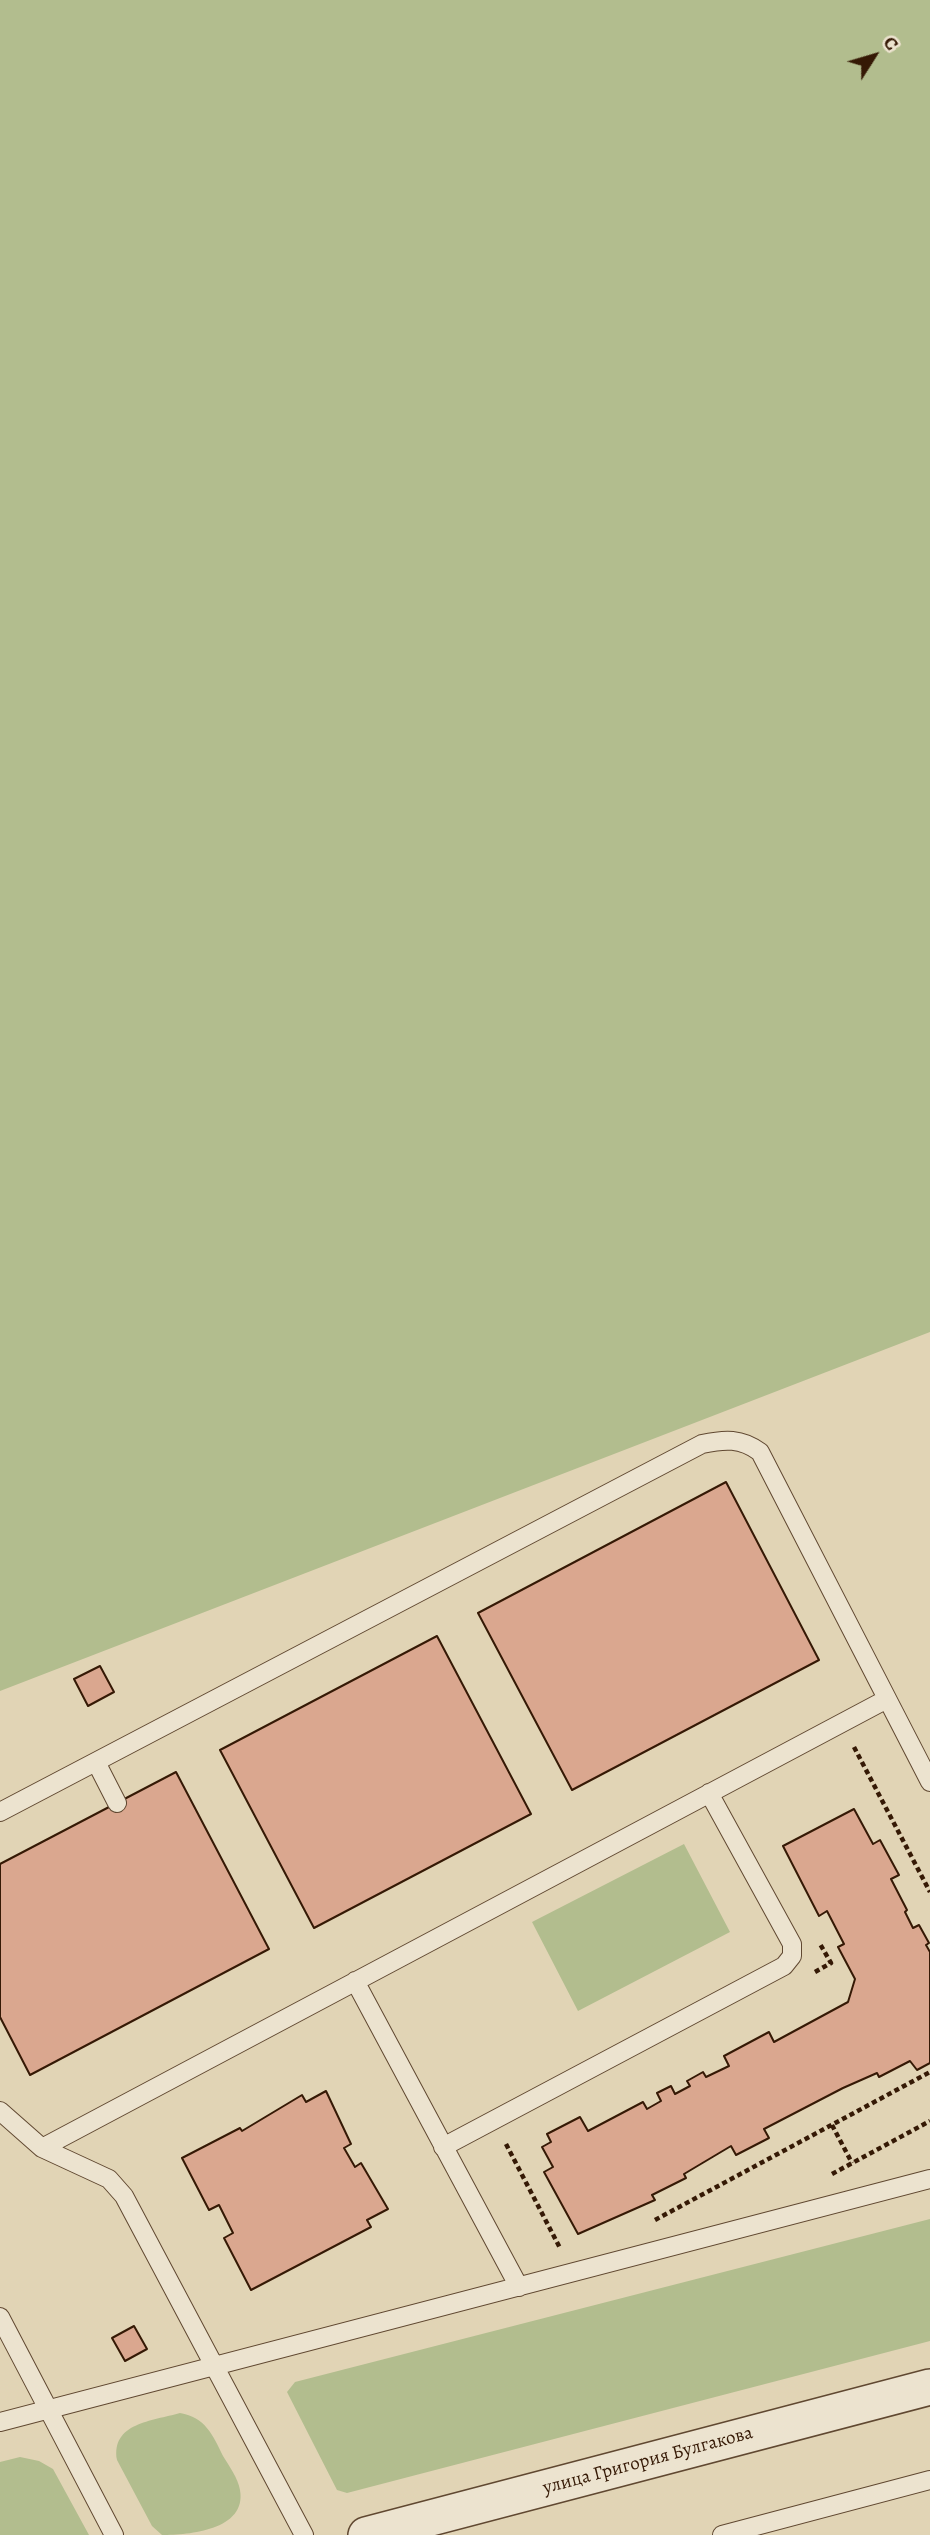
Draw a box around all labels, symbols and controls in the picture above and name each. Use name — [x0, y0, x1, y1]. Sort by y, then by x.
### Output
north arrow — [839, 21, 909, 91]
text: С — [877, 31, 905, 56]
street label: улица Григория Булгакова — [540, 2422, 756, 2500]

